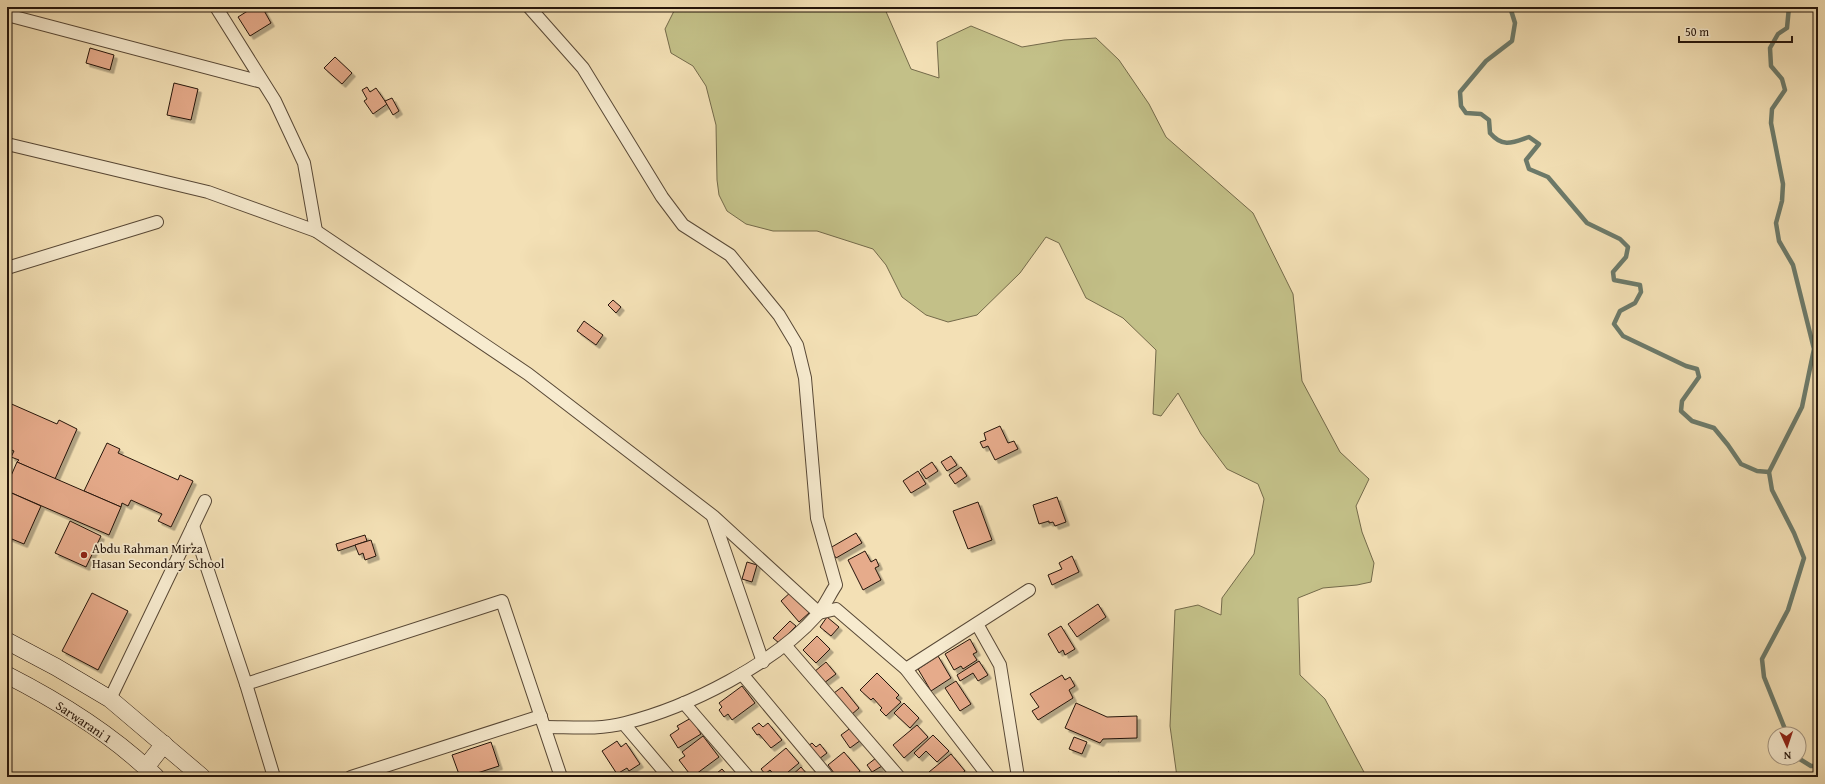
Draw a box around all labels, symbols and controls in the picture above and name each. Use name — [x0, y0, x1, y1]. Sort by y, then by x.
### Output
scale bar — [1679, 18, 1792, 44]
text: 50 m — [1685, 23, 1709, 40]
place label: Abdu Rahman Mirza Hasan Secondary School — [92, 539, 225, 573]
marker: Abdu Rahman Mirza Hasan Secondary School — [79, 550, 89, 560]
street label: Sarwarani 1 — [52, 696, 116, 748]
north arrow — [1767, 726, 1807, 766]
text: N — [1783, 748, 1792, 764]

